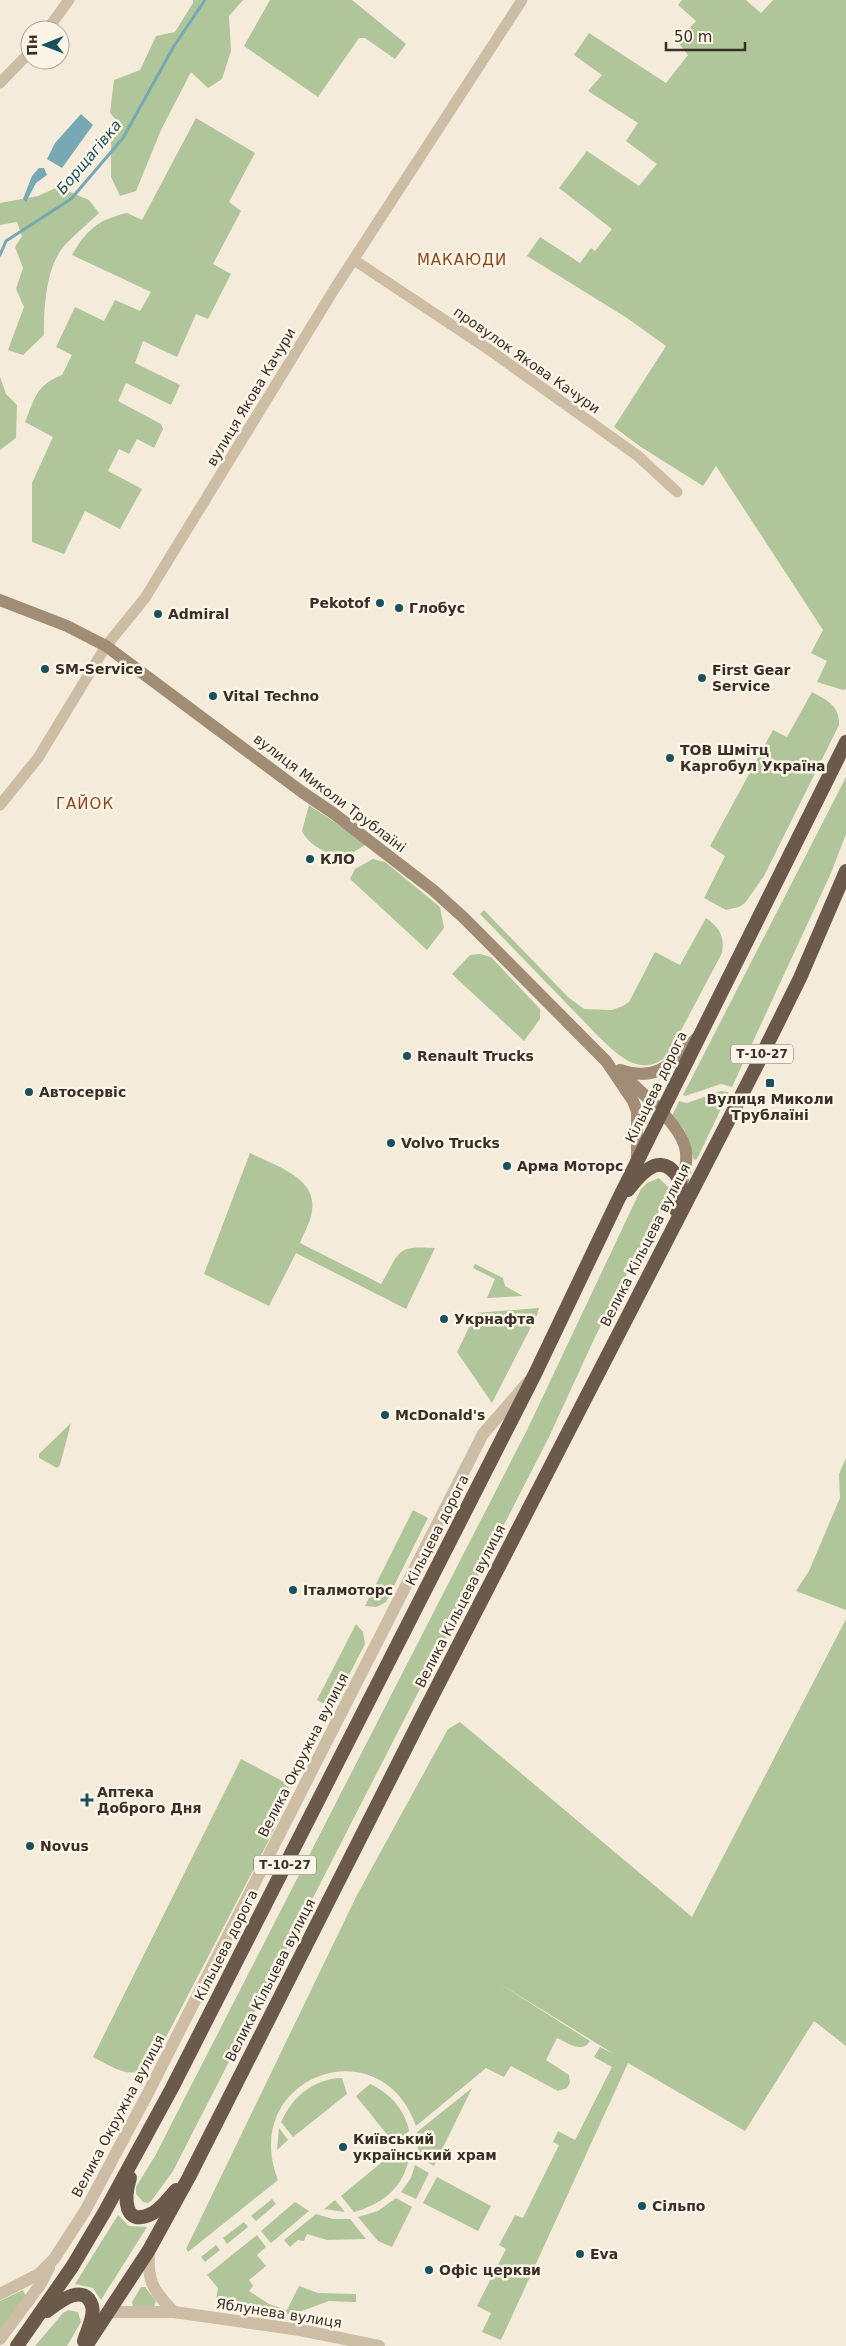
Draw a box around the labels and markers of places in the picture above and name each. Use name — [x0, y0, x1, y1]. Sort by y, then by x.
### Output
place label: Pekotof — [309, 595, 371, 611]
marker: Pekotof — [374, 597, 386, 609]
place label: Глобус — [409, 600, 465, 616]
marker: Глобус — [393, 602, 405, 614]
place label: Admiral — [168, 606, 229, 622]
marker: Admiral — [152, 608, 164, 620]
place label: SM-Service — [55, 661, 143, 677]
place label: First Gear Service — [712, 662, 791, 694]
marker: SM-Service — [39, 663, 51, 675]
marker: First Gear Service — [696, 672, 708, 684]
place label: Vital Techno — [223, 688, 320, 704]
marker: Vital Techno — [207, 690, 219, 702]
place label: ТОВ Шмітц Каргобул Україна — [680, 742, 826, 774]
marker: ТОВ Шмітц Каргобул Україна — [664, 752, 676, 764]
place label: КЛО — [320, 851, 355, 867]
marker: КЛО — [304, 853, 316, 865]
place label: Renault Trucks — [417, 1048, 534, 1064]
marker: Renault Trucks — [401, 1050, 413, 1062]
marker: Вулиця Миколи Трублаїні — [764, 1077, 776, 1089]
place label: Автосервіс — [39, 1084, 126, 1100]
marker: Автосервіс — [23, 1086, 35, 1098]
place label: Вулиця Миколи Трублаїні — [706, 1091, 834, 1123]
place label: Volvo Trucks — [401, 1135, 500, 1151]
marker: Volvo Trucks — [385, 1137, 397, 1149]
place label: Арма Моторс — [517, 1158, 623, 1174]
marker: Арма Моторс — [501, 1160, 513, 1172]
place label: Укрнафта — [454, 1311, 535, 1327]
marker: Укрнафта — [438, 1313, 450, 1325]
place label: McDonald's — [395, 1407, 485, 1423]
marker: McDonald's — [379, 1409, 391, 1421]
place label: Італмоторс — [303, 1582, 393, 1598]
marker: Італмоторс — [287, 1584, 299, 1596]
place label: Аптека Доброго Дня — [97, 1784, 201, 1816]
marker: Аптека Доброго Дня — [81, 1794, 93, 1806]
place label: Novus — [40, 1838, 89, 1854]
marker: Novus — [24, 1840, 36, 1852]
place label: Київський український храм — [353, 2131, 497, 2163]
marker: Київський український храм — [337, 2141, 349, 2153]
place label: Сільпо — [652, 2198, 706, 2214]
marker: Сільпо — [636, 2200, 648, 2212]
place label: Eva — [590, 2246, 618, 2262]
marker: Eva — [574, 2248, 586, 2260]
place label: Офіс церкви — [439, 2262, 541, 2278]
marker: Офіс церкви — [423, 2264, 435, 2276]

